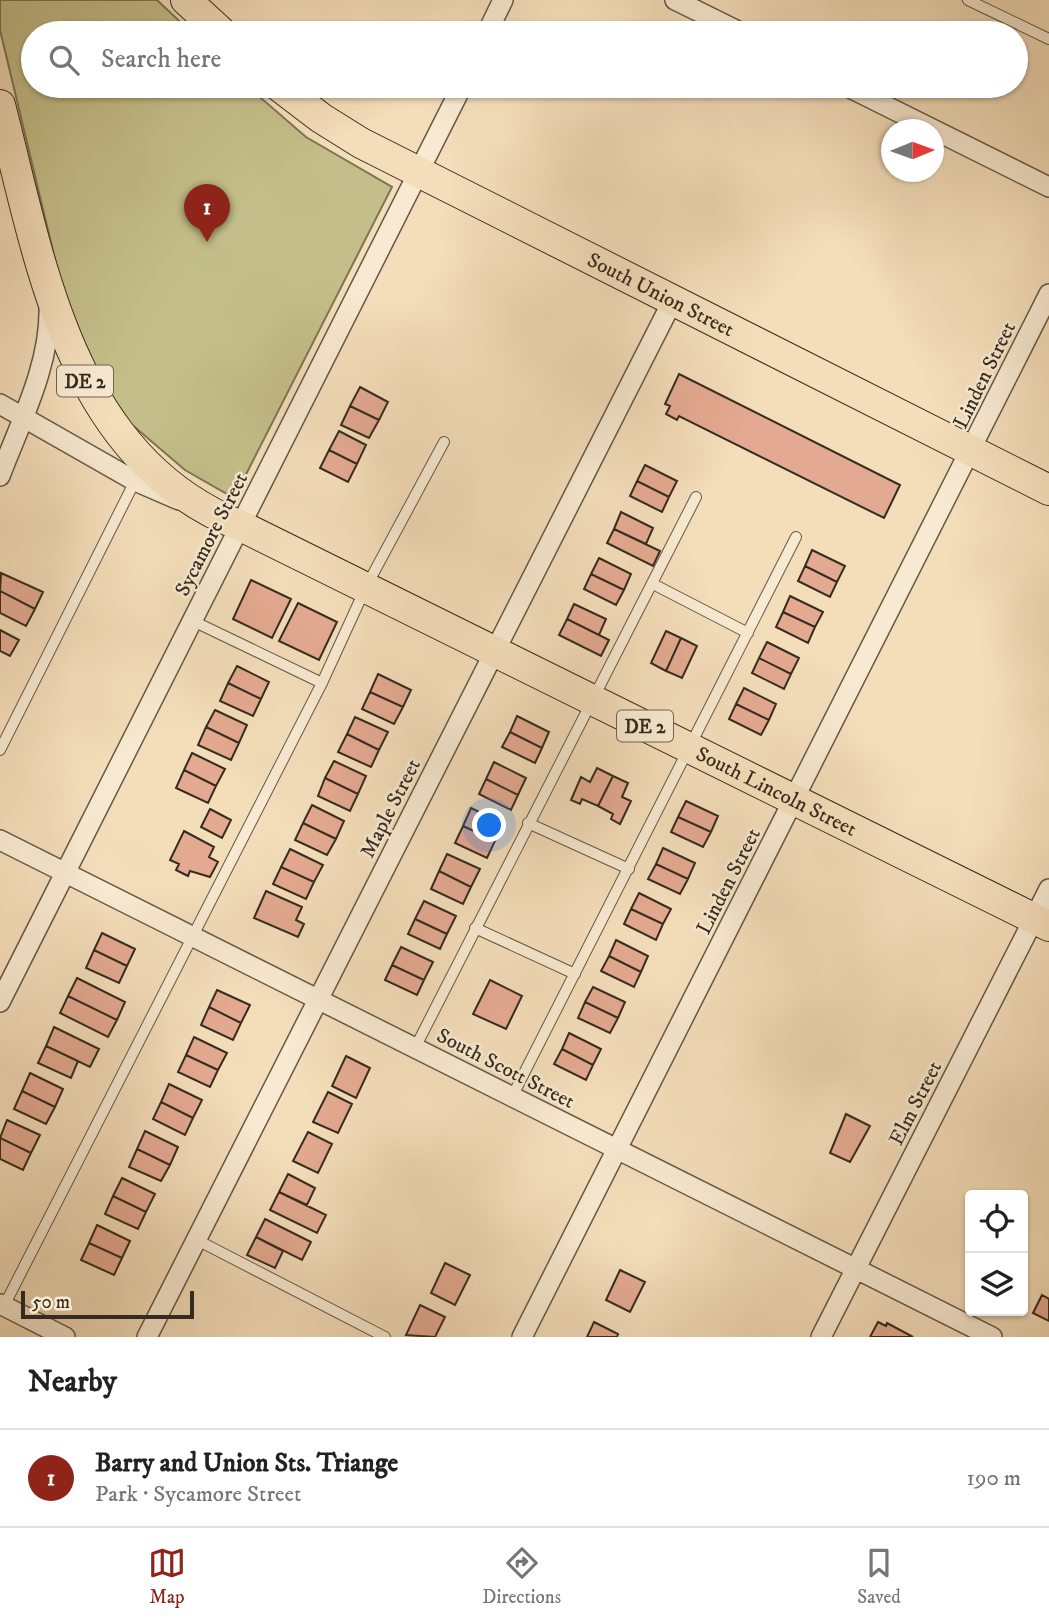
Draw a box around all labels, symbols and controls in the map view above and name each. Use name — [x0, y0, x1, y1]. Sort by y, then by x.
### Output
search box — [21, 21, 1028, 98]
icon: search — [45, 41, 83, 79]
text: Search here — [101, 43, 221, 76]
north arrow — [881, 119, 944, 182]
pin: 1 — [184, 184, 230, 242]
street label: South Union Street — [583, 247, 739, 343]
street label: Linden Street — [948, 317, 1022, 433]
road number: DE 2 — [57, 366, 113, 396]
street label: Sycamore Street — [170, 468, 254, 601]
road number: DE 2 — [617, 710, 673, 741]
street label: South Lincoln Street — [692, 741, 861, 843]
street label: Maple Street — [355, 754, 427, 862]
your location — [472, 808, 506, 842]
street label: Linden Street — [691, 824, 767, 939]
street label: South Scott Street — [432, 1023, 579, 1115]
street label: Elm Street — [884, 1057, 948, 1150]
map controls — [965, 1190, 1028, 1316]
button: locate — [965, 1190, 1028, 1253]
button: layers — [965, 1253, 1028, 1316]
scale bar — [21, 1288, 194, 1320]
text: 50 m — [32, 1291, 70, 1314]
text: Nearby — [28, 1364, 117, 1401]
text: Barry and Union Sts. Triange — [95, 1447, 398, 1480]
text: 1 — [47, 1464, 55, 1493]
text: 190 m — [967, 1464, 1021, 1493]
text: Park · Sycamore Street — [95, 1480, 301, 1509]
tab: Map — [148, 1544, 186, 1609]
tab: Directions — [482, 1544, 561, 1609]
tab: Saved — [857, 1544, 901, 1609]

